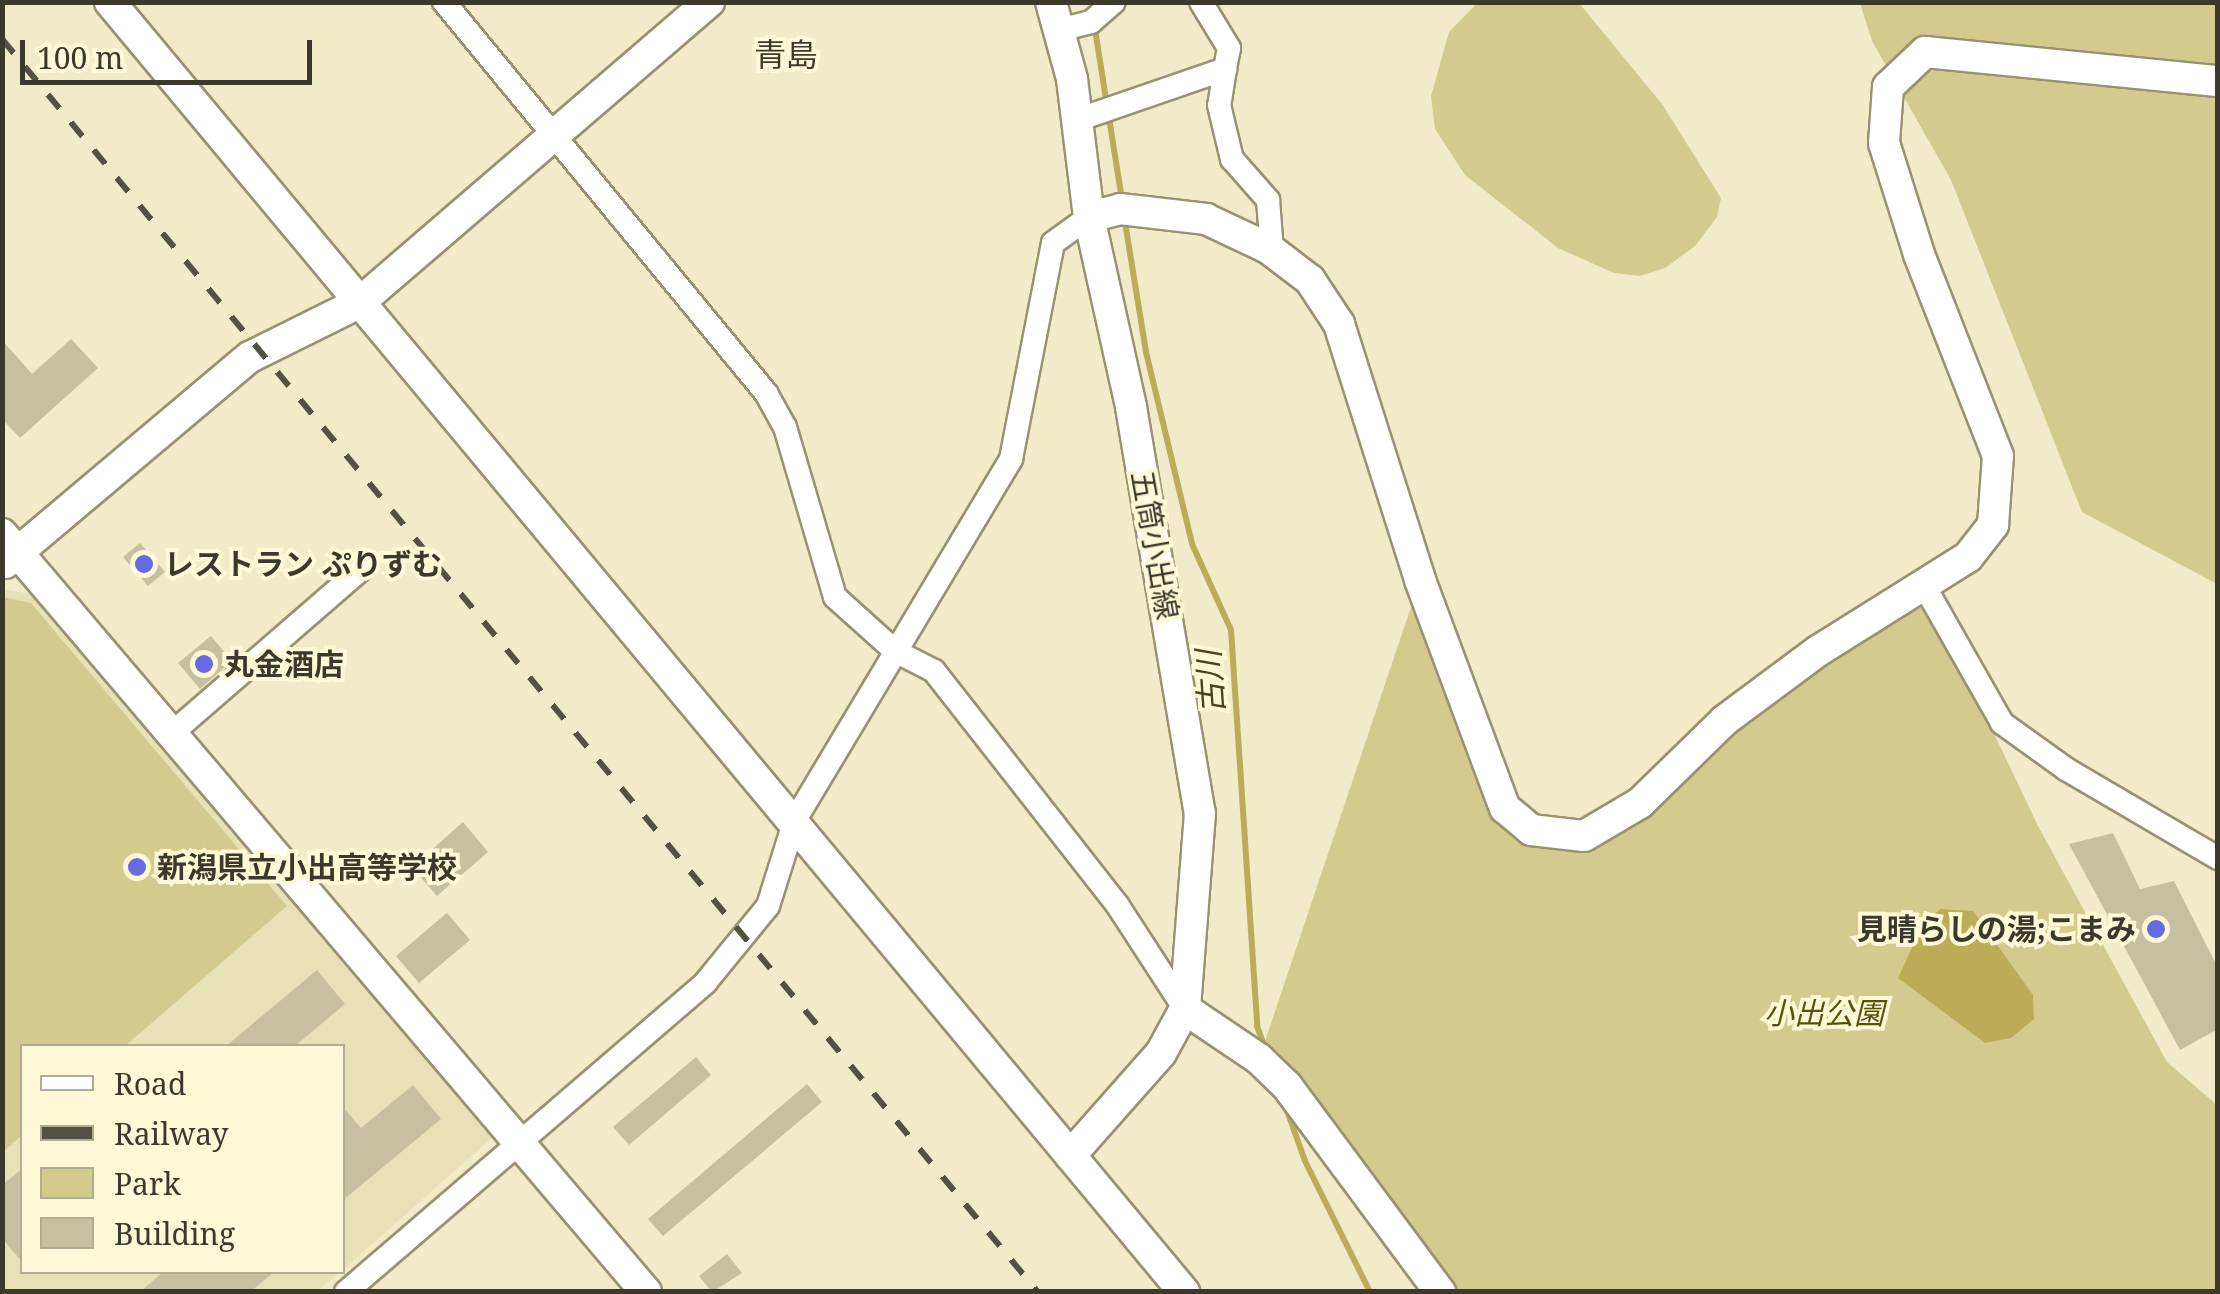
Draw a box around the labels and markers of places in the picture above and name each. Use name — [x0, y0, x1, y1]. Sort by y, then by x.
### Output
place label: レストラン ぷりずむ — [164, 546, 442, 582]
marker: レストラン ぷりずむ — [133, 553, 155, 575]
place label: 丸金酒店 — [224, 646, 344, 682]
marker: 丸金酒店 — [193, 653, 215, 675]
place label: 新潟県立小出高等学校 — [157, 849, 457, 885]
marker: 新潟県立小出高等学校 — [126, 856, 148, 878]
place label: 見晴らしの湯;こまみ — [1857, 911, 2136, 947]
marker: 見晴らしの湯;こまみ — [2145, 918, 2167, 940]

